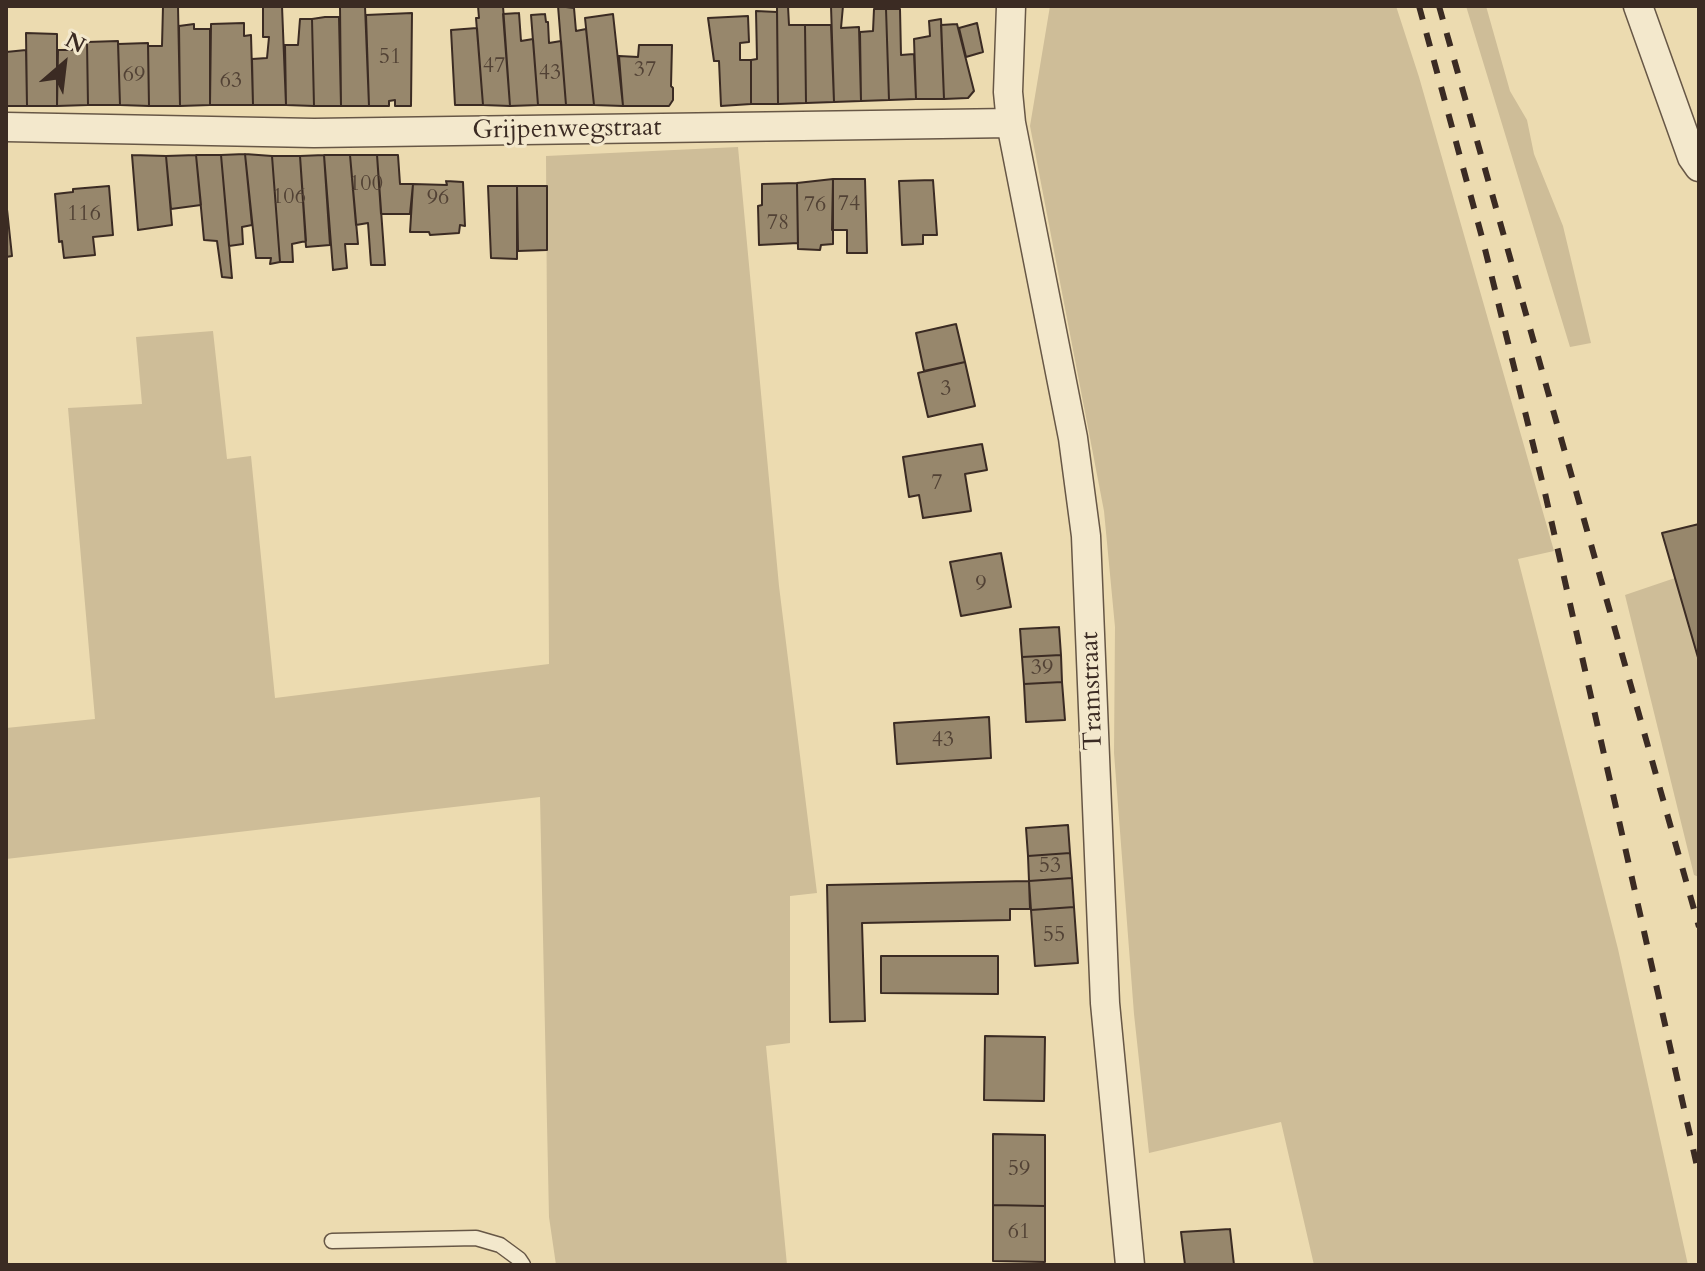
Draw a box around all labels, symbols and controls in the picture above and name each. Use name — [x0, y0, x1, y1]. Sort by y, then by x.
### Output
north arrow — [24, 24, 104, 104]
text: N — [60, 25, 91, 61]
house number: 51 — [379, 45, 401, 71]
house number: 47 — [483, 54, 505, 80]
house number: 37 — [634, 58, 656, 84]
house number: 43 — [539, 61, 561, 87]
house number: 69 — [123, 63, 145, 89]
house number: 63 — [220, 69, 242, 95]
street label: Grijpenwegstraat — [472, 113, 662, 147]
house number: 100 — [349, 172, 383, 198]
house number: 106 — [272, 185, 306, 211]
house number: 96 — [427, 186, 449, 212]
house number: 74 — [838, 192, 860, 218]
house number: 76 — [804, 193, 826, 219]
house number: 116 — [67, 202, 101, 228]
house number: 78 — [767, 211, 789, 237]
house number: 3 — [940, 377, 952, 403]
house number: 7 — [931, 471, 943, 497]
house number: 9 — [975, 572, 987, 598]
street label: Tramstraat — [1075, 631, 1111, 751]
house number: 39 — [1031, 656, 1053, 682]
house number: 43 — [932, 728, 954, 754]
house number: 53 — [1039, 854, 1061, 880]
house number: 55 — [1043, 923, 1065, 949]
house number: 59 — [1008, 1157, 1030, 1183]
house number: 61 — [1008, 1220, 1030, 1246]

